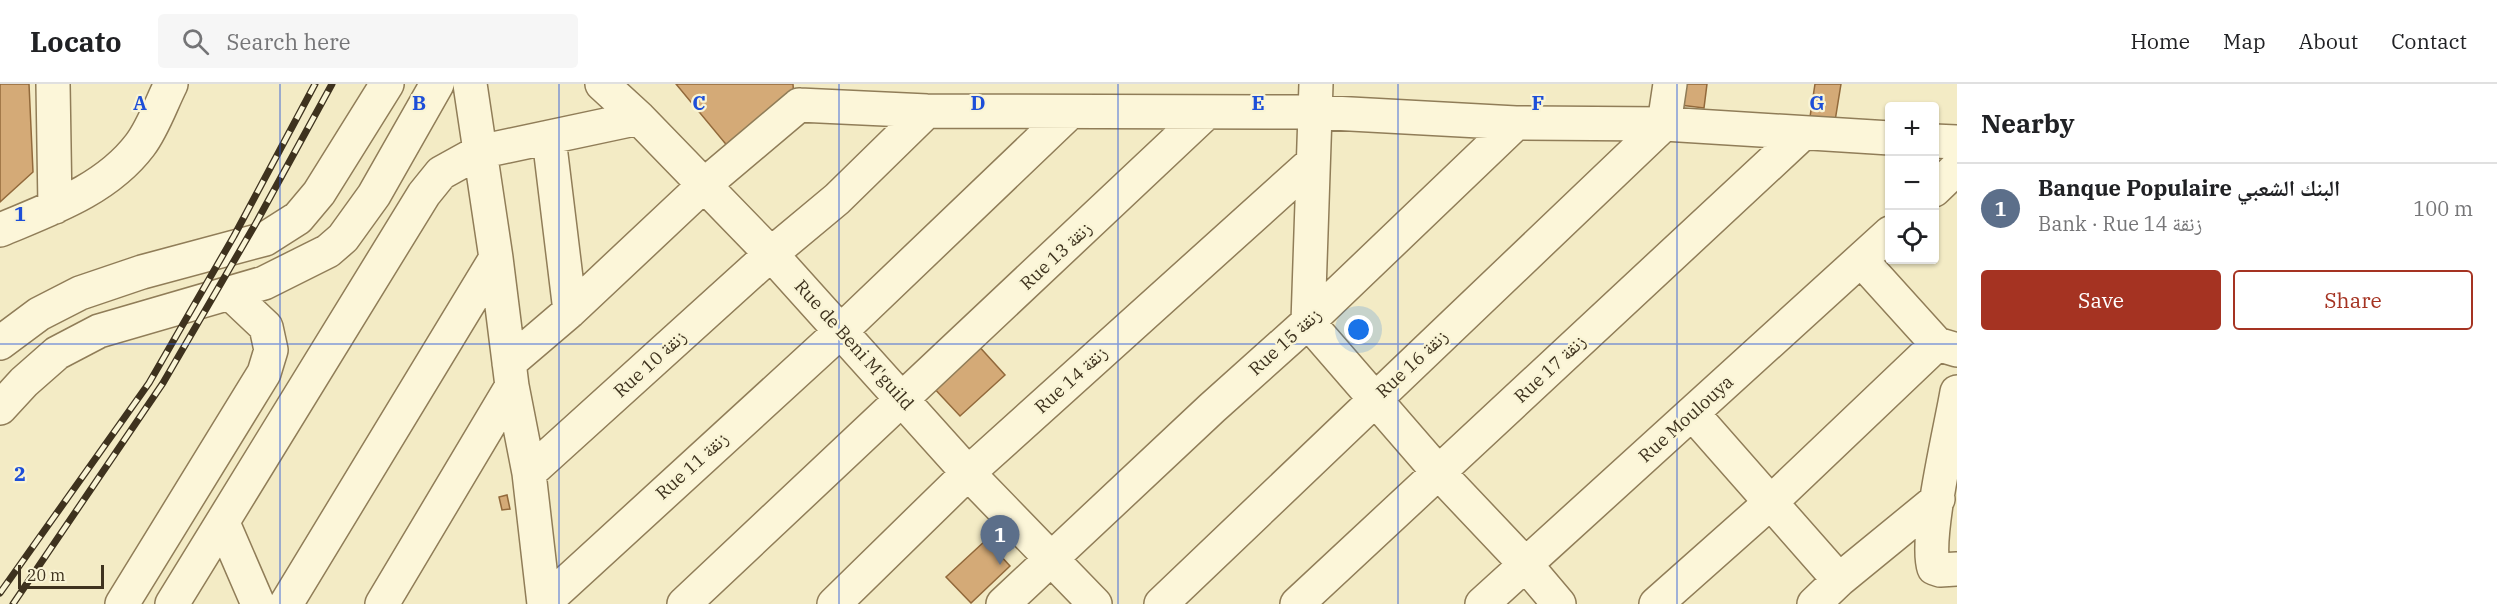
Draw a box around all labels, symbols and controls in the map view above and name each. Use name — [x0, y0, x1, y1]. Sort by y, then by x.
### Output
search box — [158, 14, 578, 68]
text: Locato — [30, 23, 122, 60]
icon: search — [179, 25, 212, 58]
text: Search here — [227, 27, 351, 56]
text: Home — [2130, 27, 2190, 55]
text: Map — [2223, 27, 2266, 55]
text: About — [2299, 27, 2358, 55]
text: Contact — [2391, 27, 2467, 55]
text: A — [133, 89, 147, 116]
text: B — [412, 89, 426, 116]
text: C — [692, 89, 706, 116]
text: D — [970, 89, 986, 116]
text: E — [1251, 89, 1265, 116]
text: F — [1532, 89, 1544, 116]
text: G — [1809, 89, 1825, 116]
map controls — [1885, 102, 1939, 264]
button: + — [1885, 102, 1939, 156]
text: Nearby — [1981, 106, 2075, 140]
button: − — [1885, 156, 1939, 210]
text: Banque Populaire البنك الشعبي — [2038, 173, 2340, 202]
text: 1 — [1995, 195, 2007, 222]
text: 100 m — [2413, 195, 2473, 222]
text: 1 — [14, 200, 26, 227]
button: locate — [1885, 210, 1939, 264]
text: Bank · Rue 14 زنقة — [2038, 210, 2202, 237]
street label: Rue 13 زنقة — [1015, 217, 1096, 295]
button: Save — [1981, 270, 2221, 330]
button: Share — [2233, 270, 2473, 330]
street label: Rue de Beni M'guild — [790, 275, 919, 415]
street label: Rue 15 زنقة — [1244, 303, 1326, 380]
your location — [1344, 315, 1373, 344]
street label: Rue 10 زنقة — [609, 325, 691, 402]
street label: Rue 16 زنقة — [1371, 325, 1452, 403]
street label: Rue 17 زنقة — [1509, 330, 1590, 408]
street label: Rue 14 زنقة — [1030, 341, 1112, 418]
street label: Rue Moulouya — [1633, 370, 1738, 467]
street label: Rue 11 زنقة — [651, 427, 733, 504]
text: 2 — [14, 460, 26, 487]
pin: 1 — [980, 516, 1020, 565]
scale bar — [18, 562, 104, 590]
text: 20 m — [27, 565, 65, 585]

